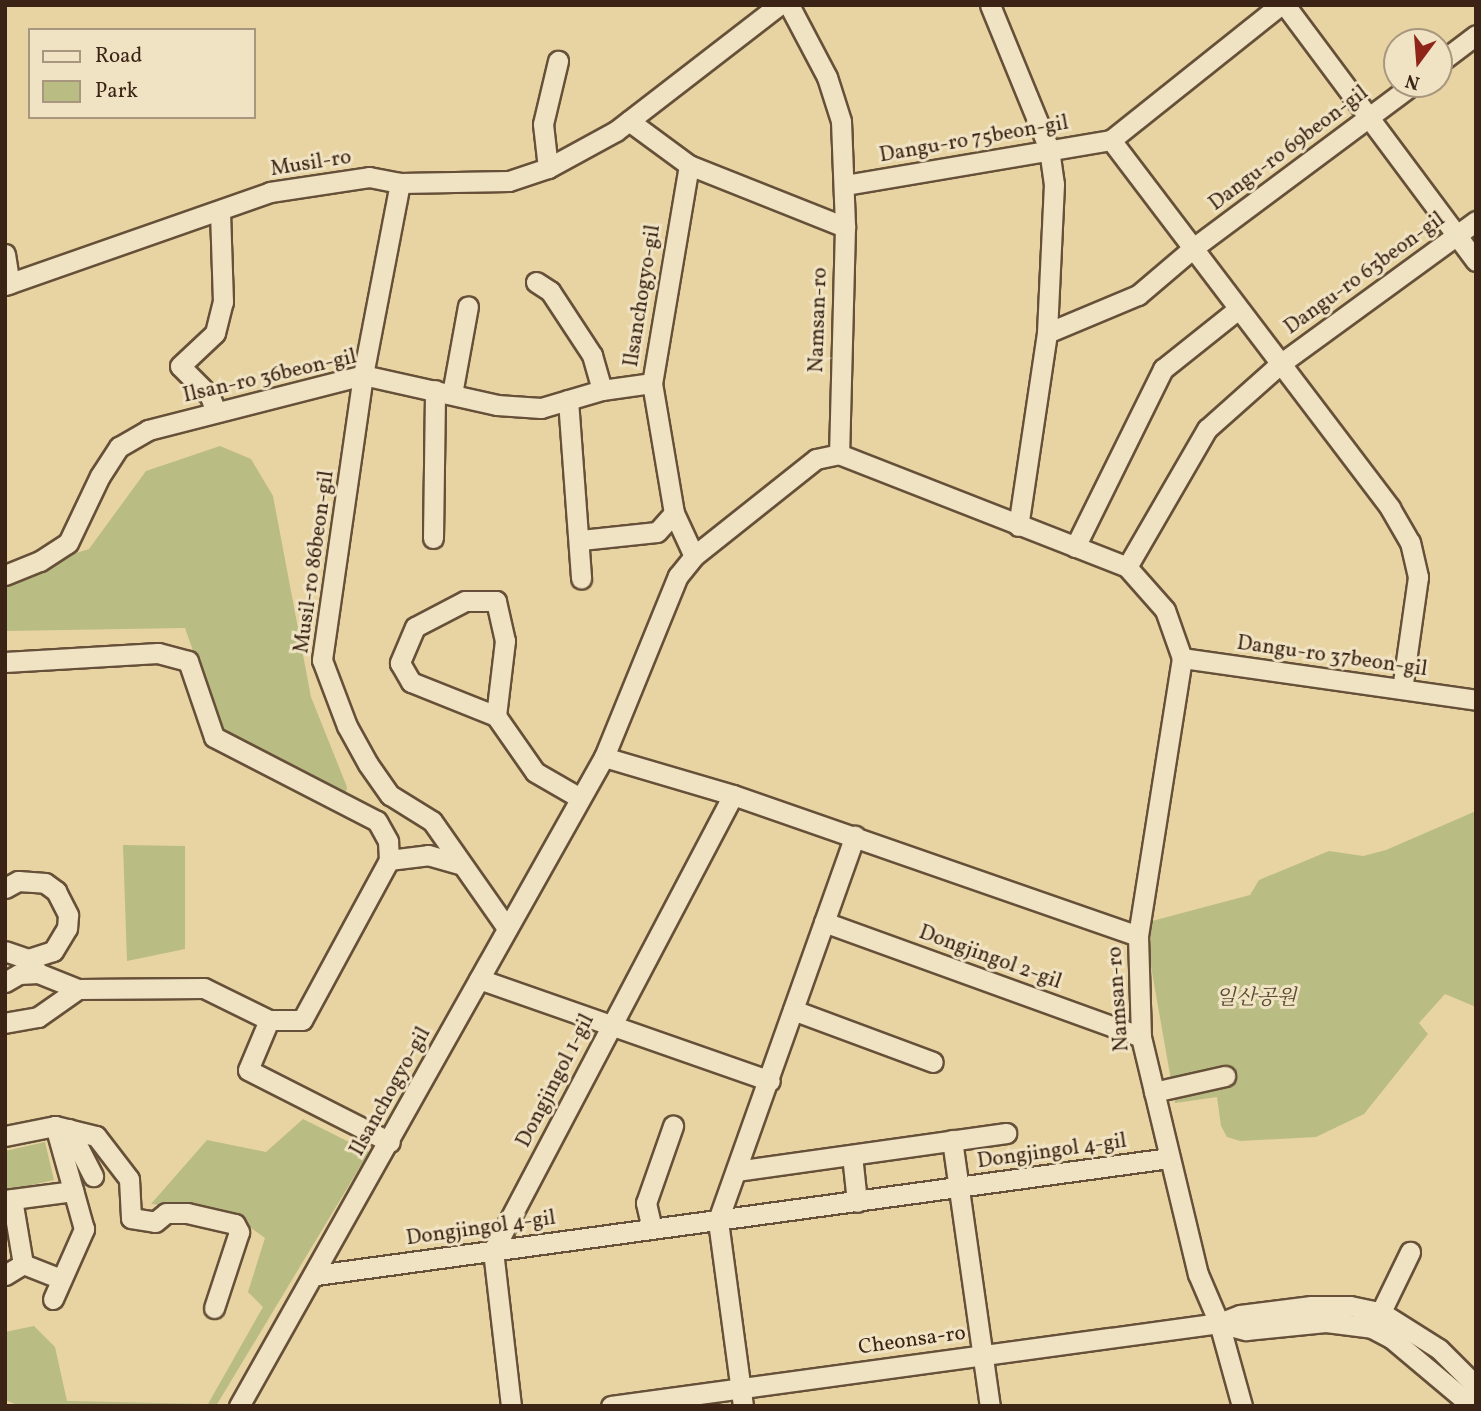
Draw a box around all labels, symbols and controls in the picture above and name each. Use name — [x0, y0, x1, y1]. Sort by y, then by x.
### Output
legend — [28, 28, 256, 119]
north arrow — [1383, 28, 1453, 98]
text: Road — [95, 42, 142, 71]
text: N — [1403, 67, 1423, 96]
text: Park — [95, 77, 138, 106]
street label: Dangu-ro 69beon-gil — [1204, 81, 1374, 217]
street label: Dangu-ro 75beon-gil — [878, 111, 1070, 169]
street label: Musil-ro — [269, 145, 353, 183]
street label: Dangu-ro 63beon-gil — [1280, 207, 1450, 341]
street label: Ilsanchogyo-gil — [619, 223, 667, 369]
street label: Namsan-ro — [805, 267, 833, 373]
street label: Ilsan-ro 36beon-gil — [181, 345, 359, 409]
street label: Musil-ro 86beon-gil — [290, 469, 340, 655]
street label: Dangu-ro 37beon-gil — [1235, 631, 1429, 683]
street label: Dongjingol 2-gil — [915, 920, 1065, 996]
street label: Namsan-ro — [1103, 946, 1135, 1052]
park label: 일산공원 — [1215, 986, 1297, 1012]
street label: Dongjingol 1-gil — [512, 1010, 600, 1152]
street label: Ilsanchogyo-gil — [345, 1023, 437, 1161]
street label: Dongjingol 4-gil — [976, 1129, 1128, 1175]
street label: Dongjingol 4-gil — [405, 1206, 557, 1252]
street label: Cheonsa-ro — [857, 1321, 967, 1361]

